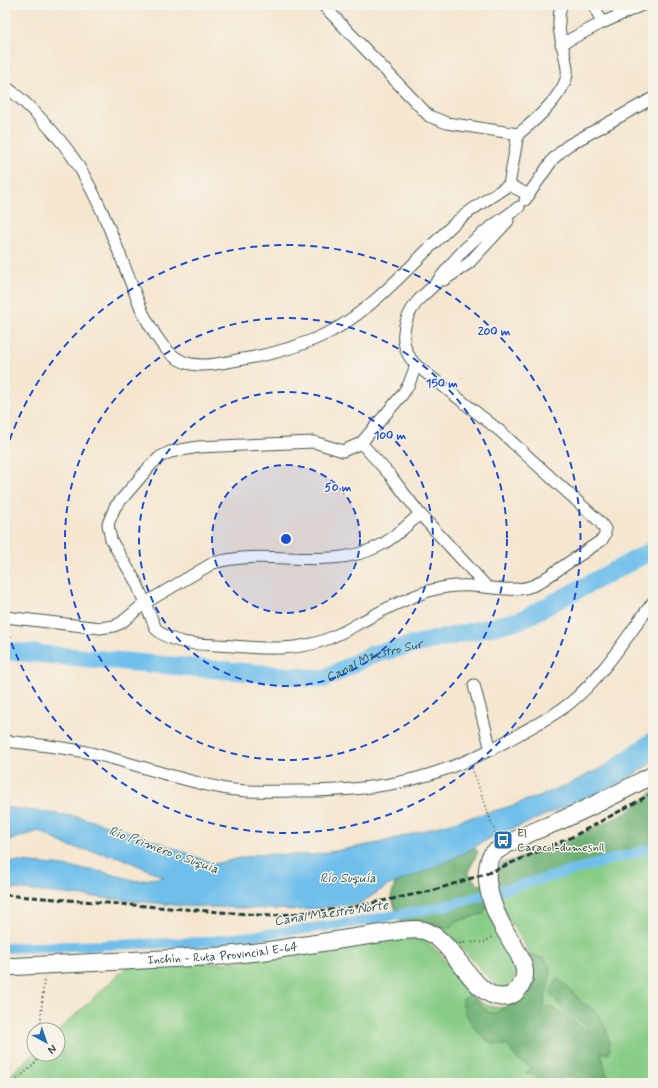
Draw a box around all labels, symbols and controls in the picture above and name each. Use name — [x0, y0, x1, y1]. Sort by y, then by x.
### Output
text: 200 m — [478, 324, 511, 340]
text: 150 m — [426, 376, 458, 392]
text: 100 m — [374, 428, 407, 444]
text: 50 m — [325, 480, 352, 496]
centre of rings — [279, 532, 293, 546]
water label: Canal Maestro Sur — [323, 636, 426, 687]
water label: Río Primero o Suquía — [106, 823, 221, 878]
place label: El Caracol-dumesnil — [517, 826, 605, 856]
bus stop icon: El Caracol-dumesnil — [492, 829, 514, 851]
water label: Río Suquía — [320, 870, 377, 887]
water label: Canal Maestro Norte — [273, 897, 390, 930]
street label: Inchín - Ruta Provincial E-64 — [147, 939, 299, 969]
north arrow — [26, 1022, 66, 1062]
text: N — [44, 1041, 59, 1057]

